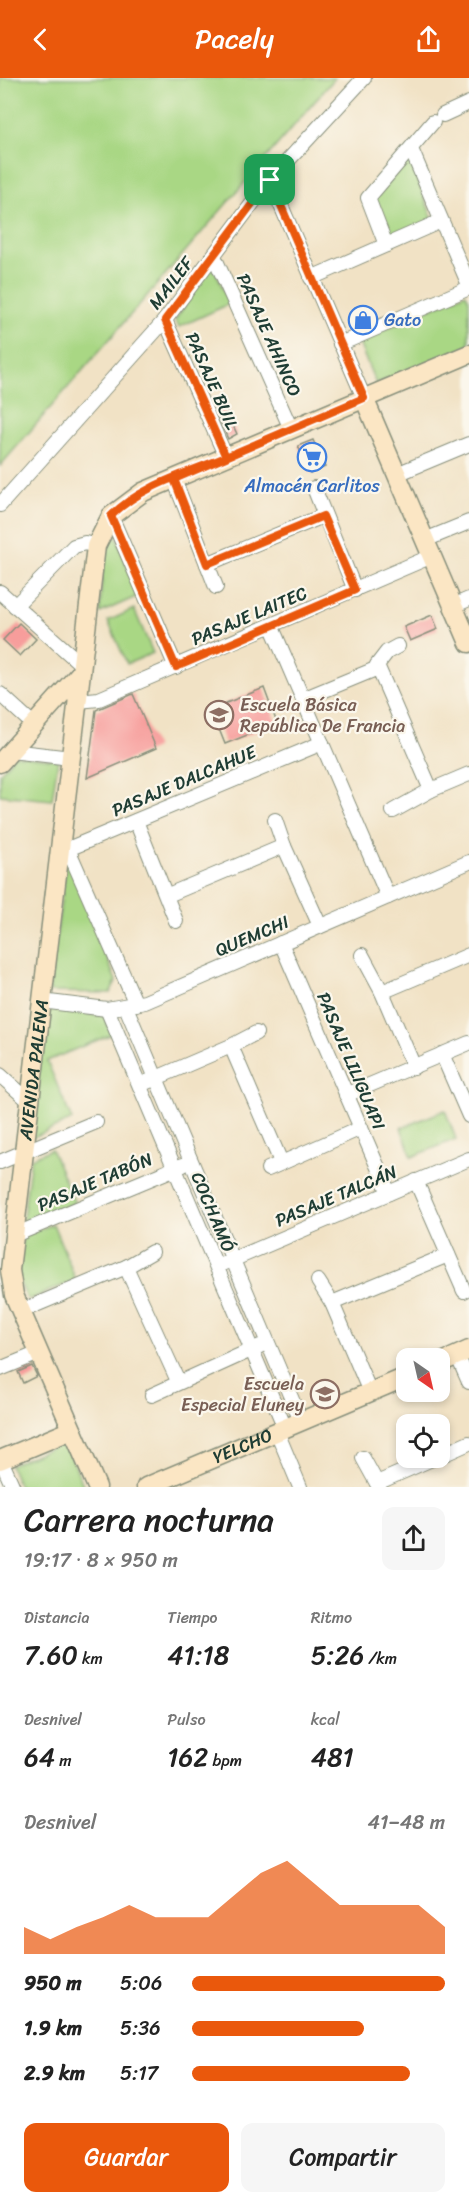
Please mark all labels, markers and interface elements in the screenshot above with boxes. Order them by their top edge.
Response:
text: Pacely [195,15,274,63]
icon: back [24,23,57,56]
icon: share [412,23,445,56]
pin [244,154,295,205]
icon: arrive [253,163,286,196]
street label: MAILEF [140,249,203,317]
street label: PASAJE AHINCO [227,268,311,402]
shop icon: Gato [347,304,379,336]
place label: Gato [384,304,421,336]
street label: PASAJE BUIL [176,327,248,436]
supermarket icon: Almacén Carlitos [296,441,328,473]
place label: Almacén Carlitos [243,470,380,502]
street label: PASAJE LAITEC [186,577,312,655]
place label: Escuela Básica República De Francia [240,689,405,742]
school or university icon: Escuela Básica República De Francia [203,699,235,731]
street label: PASAJE DALCAHUE [107,736,262,826]
street label: QUEMCHI [210,906,295,966]
street label: PASAJE LILIGUAPI [307,987,395,1136]
street label: AVENIDA PALENA [9,998,58,1143]
street label: PASAJE TABÓN [32,1143,158,1221]
street label: PASAJE TALCÁN [270,1156,403,1236]
street label: COCHAMÓ [182,1167,244,1257]
north arrow [396,1348,450,1402]
map controls [396,1348,450,1468]
place label: Escuela Especial Eluney [181,1368,305,1421]
school or university icon: Escuela Especial Eluney [309,1378,341,1410]
button: locate [396,1414,450,1468]
street label: YELCHO [208,1419,278,1473]
text: Carrera nocturna [24,1491,274,1549]
button: share [382,1507,445,1570]
text: 19:17 · 8 × 950 m [24,1543,178,1578]
text: Distancia [24,1603,90,1632]
text: Tiempo [167,1603,218,1632]
text: Ritmo [311,1603,352,1632]
text: 7.60 [24,1632,78,1678]
text: 41:18 [167,1632,229,1678]
text: 5:26 [311,1632,364,1678]
text: km [78,1644,103,1673]
text: /km [364,1644,397,1673]
text: Desnivel [24,1705,82,1734]
text: Pulso [167,1705,206,1734]
text: kcal [311,1705,340,1734]
text: 64 [24,1734,55,1780]
text: 162 [167,1734,208,1780]
text: 481 [311,1734,354,1780]
text: m [55,1746,71,1775]
text: bpm [208,1746,242,1775]
text: Desnivel [24,1805,96,1840]
text: 41–48 m [367,1805,445,1840]
text: 950 m [24,1966,82,2001]
text: 5:06 [120,1966,162,2001]
text: 1.9 km [24,2011,82,2046]
text: 5:36 [120,2011,161,2046]
text: 2.9 km [24,2056,85,2091]
text: 5:17 [120,2056,158,2091]
button: Guardar [24,2123,229,2192]
button: Compartir [241,2123,445,2192]

